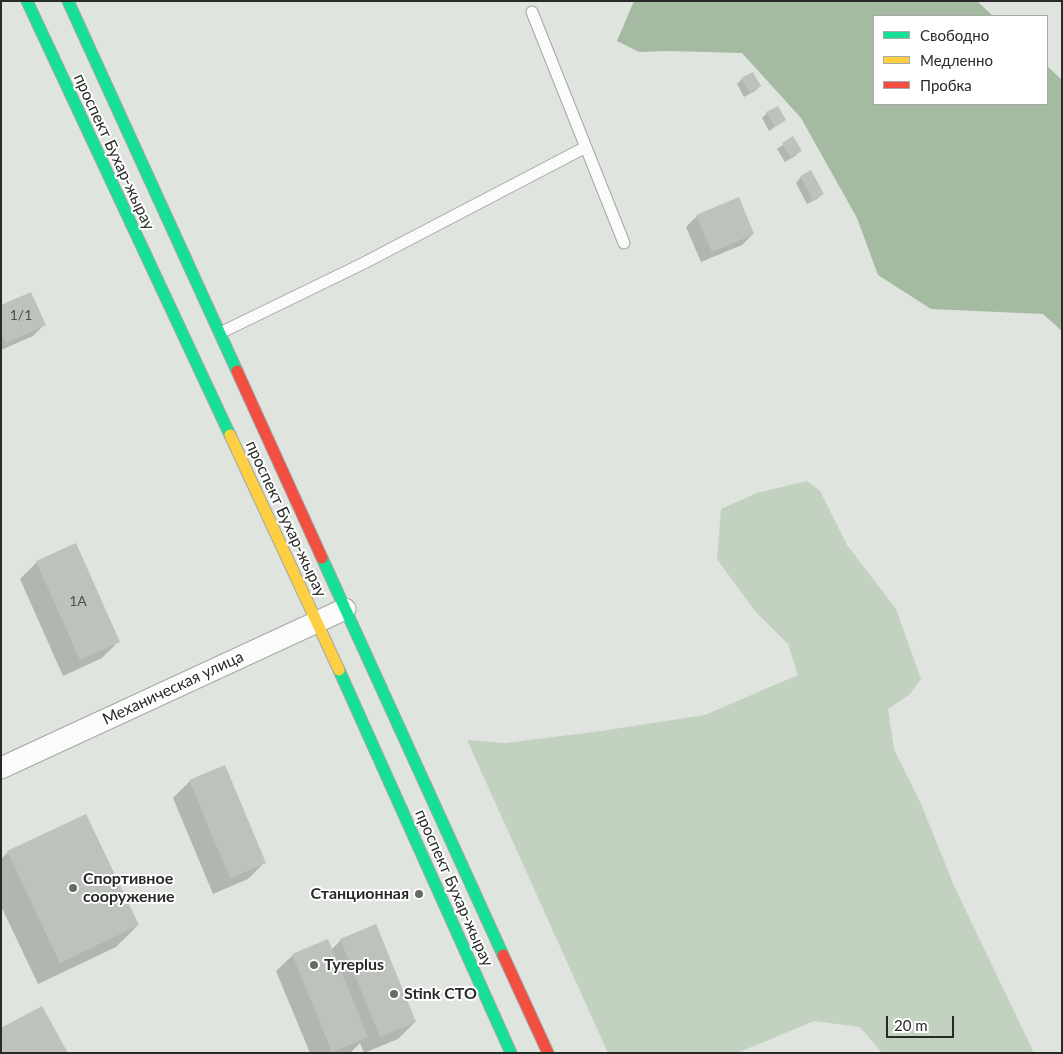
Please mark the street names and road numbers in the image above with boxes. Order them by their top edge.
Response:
street label: проспект Бухар-жырау [69,71,159,233]
street label: проспект Бухар-жырау [241,438,331,600]
street label: Механическая улица [99,647,247,729]
street label: проспект Бухар-жырау [411,806,497,970]

